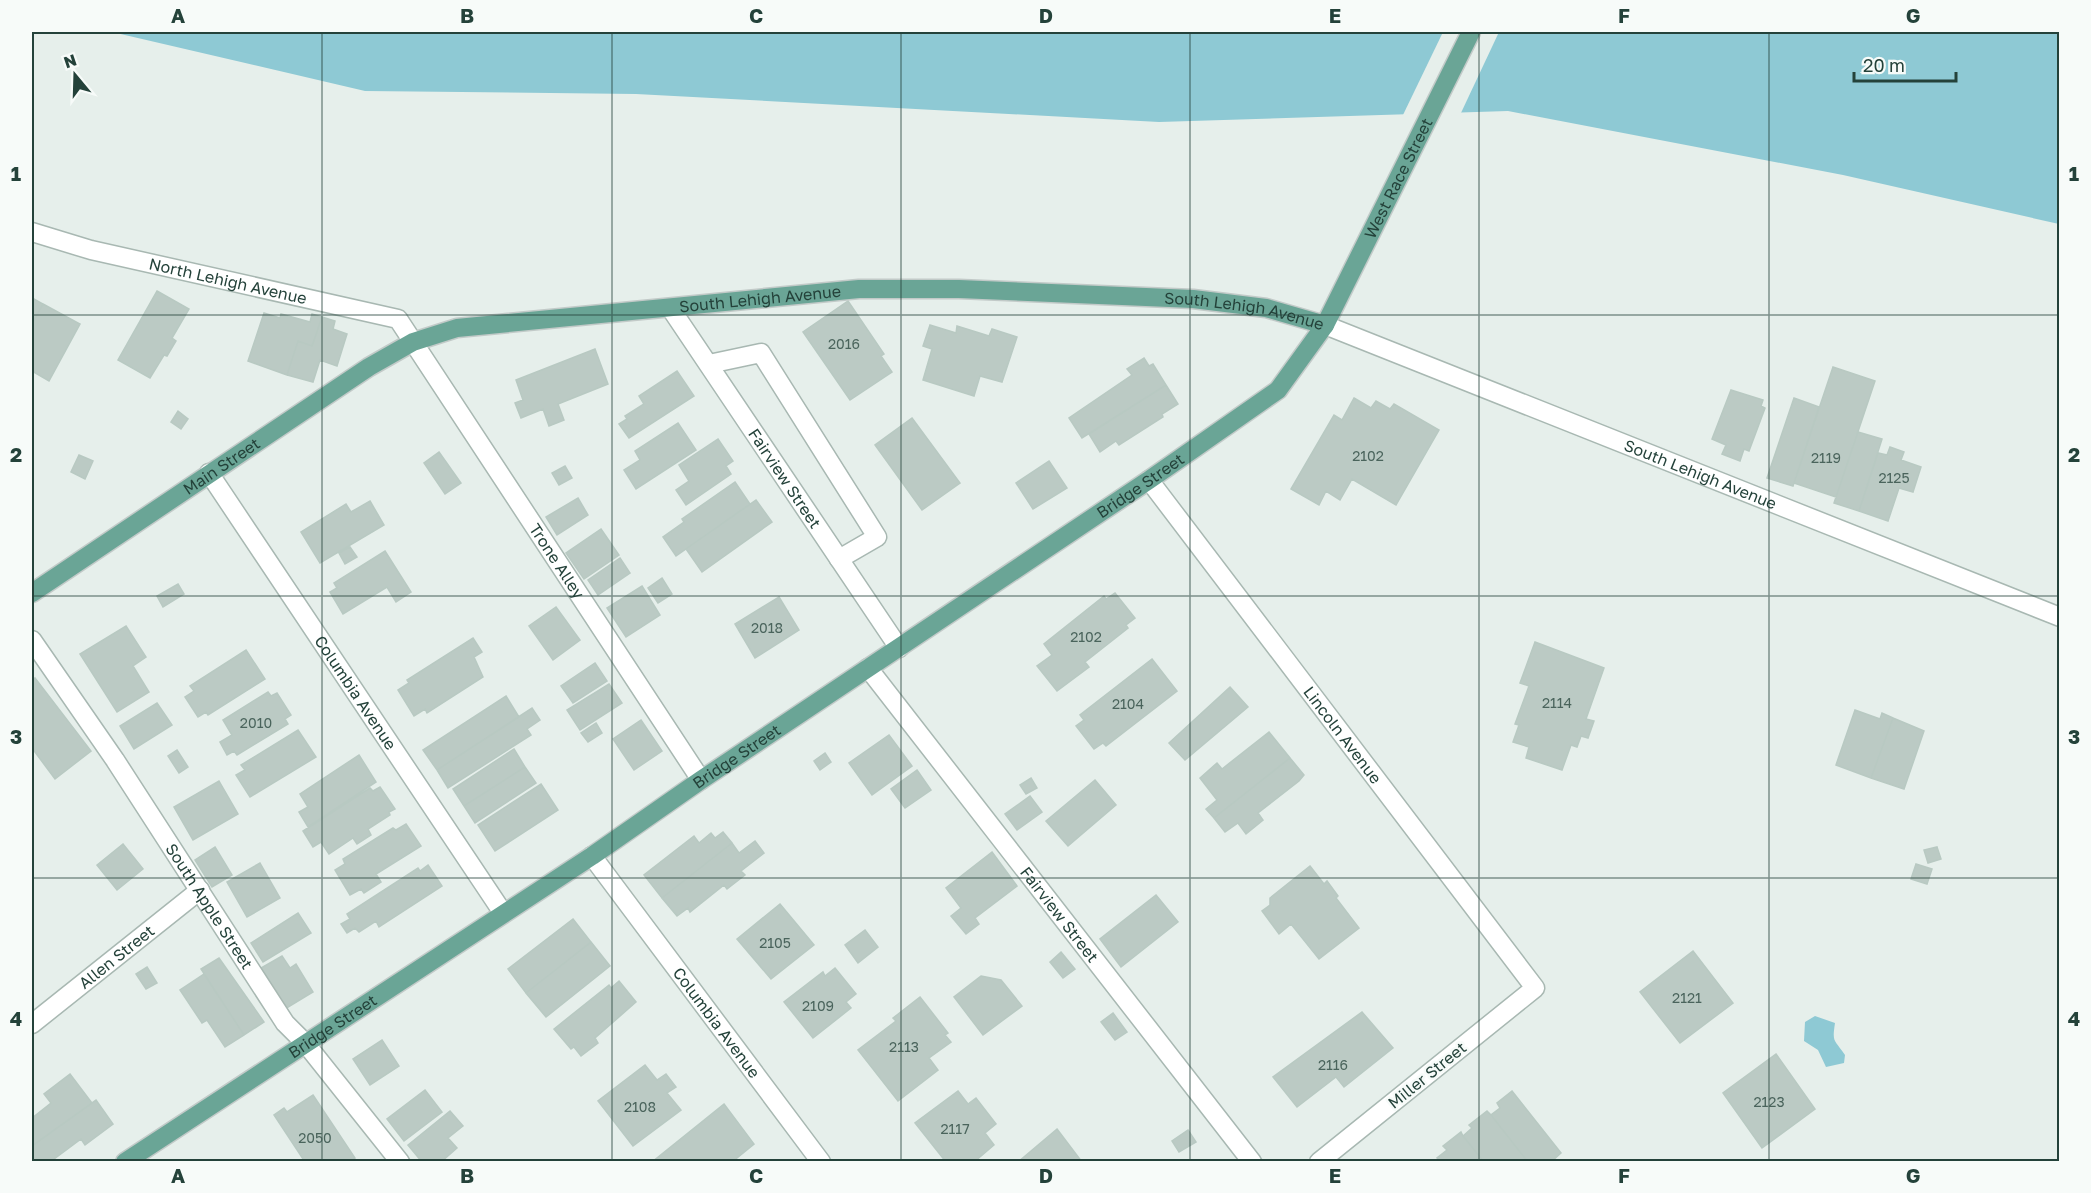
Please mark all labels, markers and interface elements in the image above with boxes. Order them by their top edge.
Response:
text: A [171,3,185,27]
text: B [460,3,474,27]
text: C [749,3,763,27]
text: D [1039,3,1053,27]
text: E [1329,3,1341,27]
text: F [1618,3,1630,27]
text: G [1906,3,1920,27]
north arrow [45,45,105,105]
scale bar [1854,45,1956,83]
text: N [61,49,79,72]
text: 20 m [1863,54,1905,76]
street label: West Race Street [1360,115,1437,242]
text: 1 [11,161,21,185]
text: 1 [2069,161,2079,185]
street label: North Lehigh Avenue [147,253,309,308]
street label: South Lehigh Avenue [678,281,842,316]
street label: South Lehigh Avenue [1164,288,1326,334]
house number: 2016 [828,335,860,352]
street label: Fairview Street [744,425,826,532]
street label: Main Street [179,433,264,499]
street label: South Lehigh Avenue [1621,435,1780,513]
text: 2 [10,442,22,466]
text: 2 [2068,442,2080,466]
house number: 2102 [1352,447,1384,464]
street label: Bridge Street [1093,449,1188,522]
house number: 2119 [1811,449,1841,466]
house number: 2125 [1878,469,1910,486]
street label: Trone Alley [525,520,589,602]
house number: 2018 [751,619,783,636]
house number: 2102 [1070,628,1102,645]
street label: Columbia Avenue [310,632,401,753]
street label: Lincoln Avenue [1299,682,1386,787]
house number: 2114 [1542,694,1572,711]
house number: 2104 [1112,695,1144,712]
house number: 2010 [240,714,272,731]
street label: Bridge Street [689,720,784,793]
text: 3 [10,724,22,748]
text: 3 [2068,724,2080,748]
street label: South Apple Street [162,840,258,973]
street label: Fairview Street [1016,862,1103,966]
street label: Allen Street [75,920,158,993]
house number: 2105 [759,934,791,951]
street label: Columbia Avenue [669,963,765,1082]
house number: 2121 [1672,989,1702,1006]
street label: Bridge Street [284,990,380,1062]
house number: 2109 [802,997,834,1014]
text: 4 [10,1006,22,1030]
text: 4 [2068,1006,2080,1030]
street label: Miller Street [1384,1037,1470,1113]
house number: 2113 [889,1038,919,1055]
house number: 2116 [1318,1056,1348,1073]
house number: 2123 [1753,1093,1785,1110]
house number: 2108 [624,1098,656,1115]
house number: 2117 [940,1120,970,1137]
house number: 2050 [298,1129,332,1146]
text: A [171,1163,185,1187]
text: B [460,1163,474,1187]
text: C [749,1163,763,1187]
text: D [1039,1163,1053,1187]
text: E [1329,1163,1341,1187]
text: F [1618,1163,1630,1187]
text: G [1906,1163,1920,1187]

